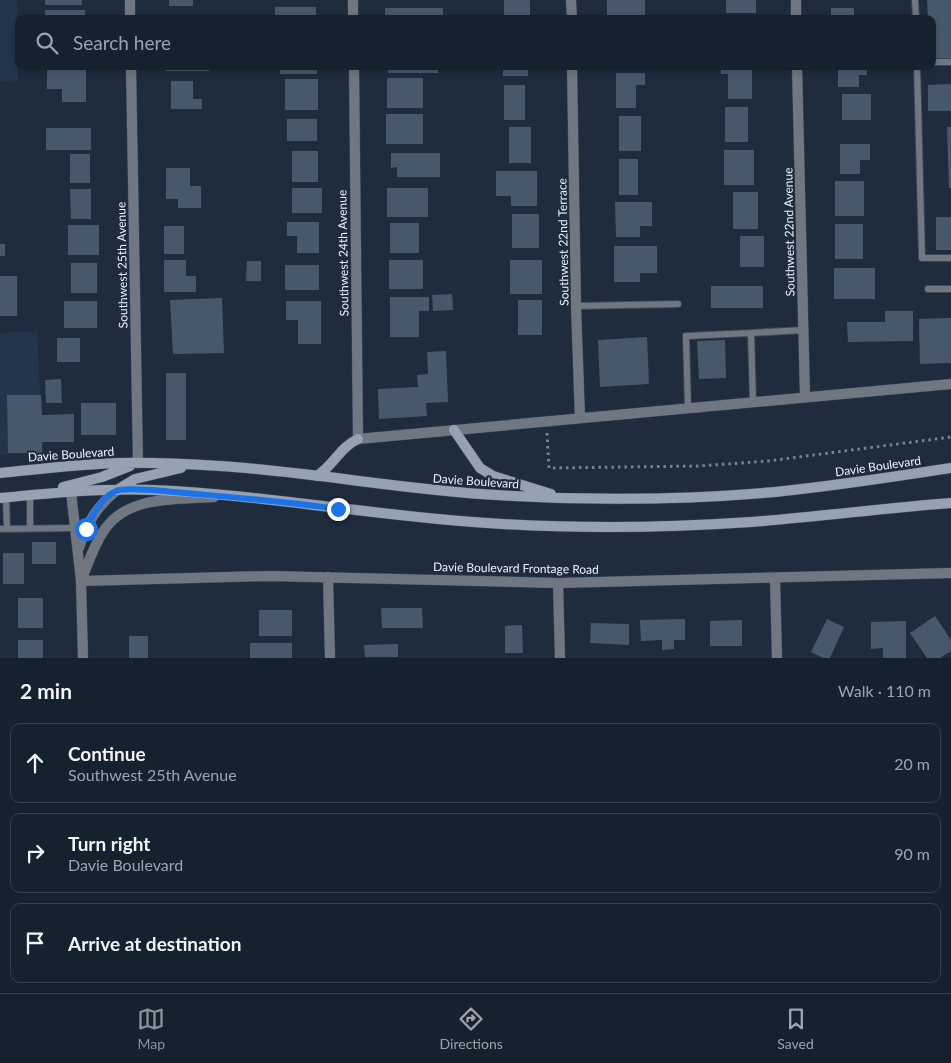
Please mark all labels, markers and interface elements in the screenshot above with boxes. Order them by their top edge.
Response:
search box [15,15,936,70]
icon: search [33,29,61,57]
text: Search here [73,31,171,54]
street label: Southwest 22nd Avenue [780,167,798,297]
street label: Southwest 22nd Terrace [554,178,572,306]
street label: Southwest 24th Avenue [334,190,352,316]
street label: Southwest 25th Avenue [113,202,131,328]
street label: Davie Boulevard [27,444,115,464]
street label: Davie Boulevard [834,453,922,479]
street label: Davie Boulevard [432,471,520,491]
route end [327,498,350,521]
route start [75,518,98,541]
street label: Davie Boulevard Frontage Road [433,559,599,577]
text: 2 min [20,678,72,703]
text: Walk · 110 m [838,681,931,700]
text: Continue [68,742,146,765]
icon: ahead [21,749,49,777]
text: 20 m [894,754,930,773]
text: Southwest 25th Avenue [68,765,237,784]
text: Turn right [68,832,150,855]
icon: right [21,839,49,867]
text: 90 m [894,844,930,863]
text: Davie Boulevard [68,855,183,874]
icon: arrive [21,929,49,957]
text: Arrive at destination [68,932,241,955]
tab: Map [137,1005,165,1052]
tab: Directions [440,1005,503,1052]
tab: Saved [777,1005,814,1052]

